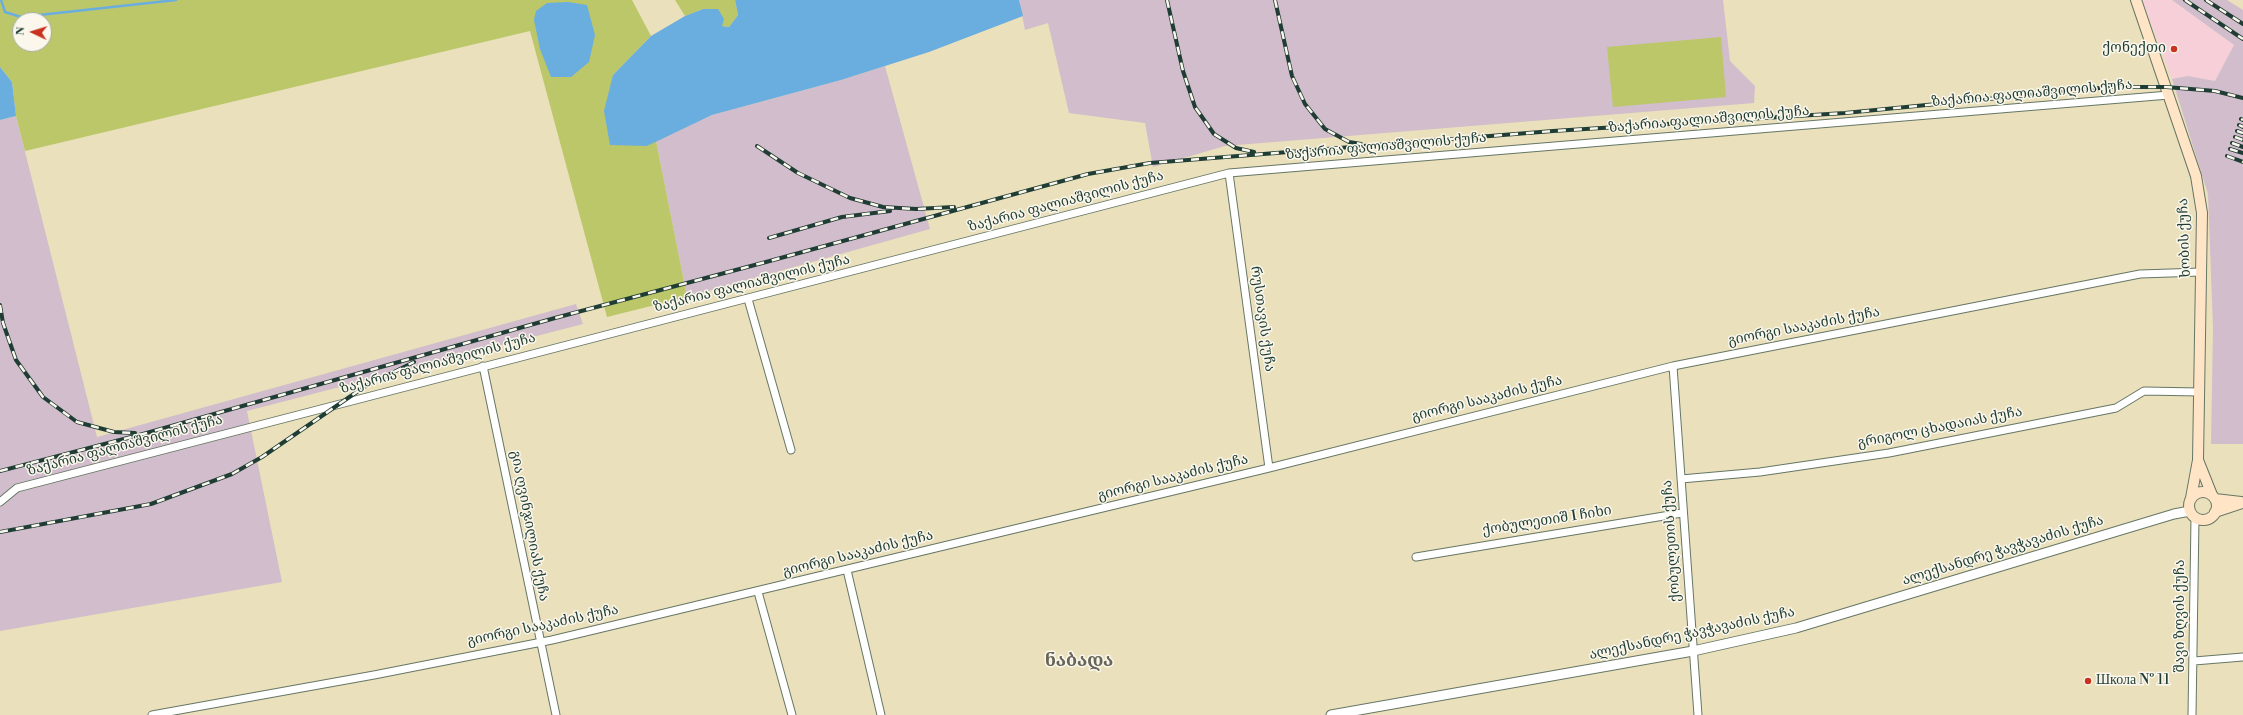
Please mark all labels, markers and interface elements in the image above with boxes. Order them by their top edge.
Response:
north arrow [12,12,52,52]
text: N [14,26,28,36]
place label: ქონექთი [2102,41,2166,57]
marker: ქონექთი [2169,44,2179,54]
street label: ზაქარია ფალიაშვილის ქუჩა [1931,77,2133,111]
street label: ზაქარია ფალიაშვილის ქუჩა [1608,103,1810,137]
street label: ზაქარია ფალიაშვილის ქუჩა [1285,130,1487,164]
street label: ზაქარია ფალიაშვილის ქუჩა [966,168,1166,236]
street label: ხობის ქუჩა [2175,198,2195,278]
street label: ზაქარია ფალიაშვილის ქუჩა [652,251,852,317]
street label: რუსთავის ქუჩა [1246,265,1278,373]
street label: გიორგი სააკაძის ქუჩა [1727,304,1881,350]
street label: ზაქარია ფალიაშვილის ქუჩა [338,330,538,398]
street label: გიორგი სააკაძის ქუჩა [1410,372,1564,426]
street label: გრიგოლ ცხადაიას ქუჩა [1856,404,2024,452]
street label: ზაქარია ფალიაშვილის ქუჩა [25,412,225,480]
street label: გია ღვინჯილიას ქუჩა [506,449,552,603]
street label: გიორგი სააკაძის ქუჩა [1096,451,1250,505]
street label: ქობულეთის ქუჩა [1659,479,1685,603]
street label: ქობულეთიშ I ჩიხი [1481,502,1613,540]
street label: ალექსანდრე ჭავჭავაძის ქუჩა [1900,512,2106,590]
street label: გიორგი სააკაძის ქუჩა [781,527,935,581]
street label: შავი ზღვის ქუჩა [2173,559,2189,673]
street label: გიორგი სააკაძის ქუჩა [466,602,620,650]
street label: ალექსანდრე ჭავჭავაძის ქუჩა [1588,604,1796,664]
district label: ნაბადა [1045,651,1113,673]
place label: Школа № 11 [2096,673,2170,689]
marker: Школа № 11 [2083,676,2093,686]

